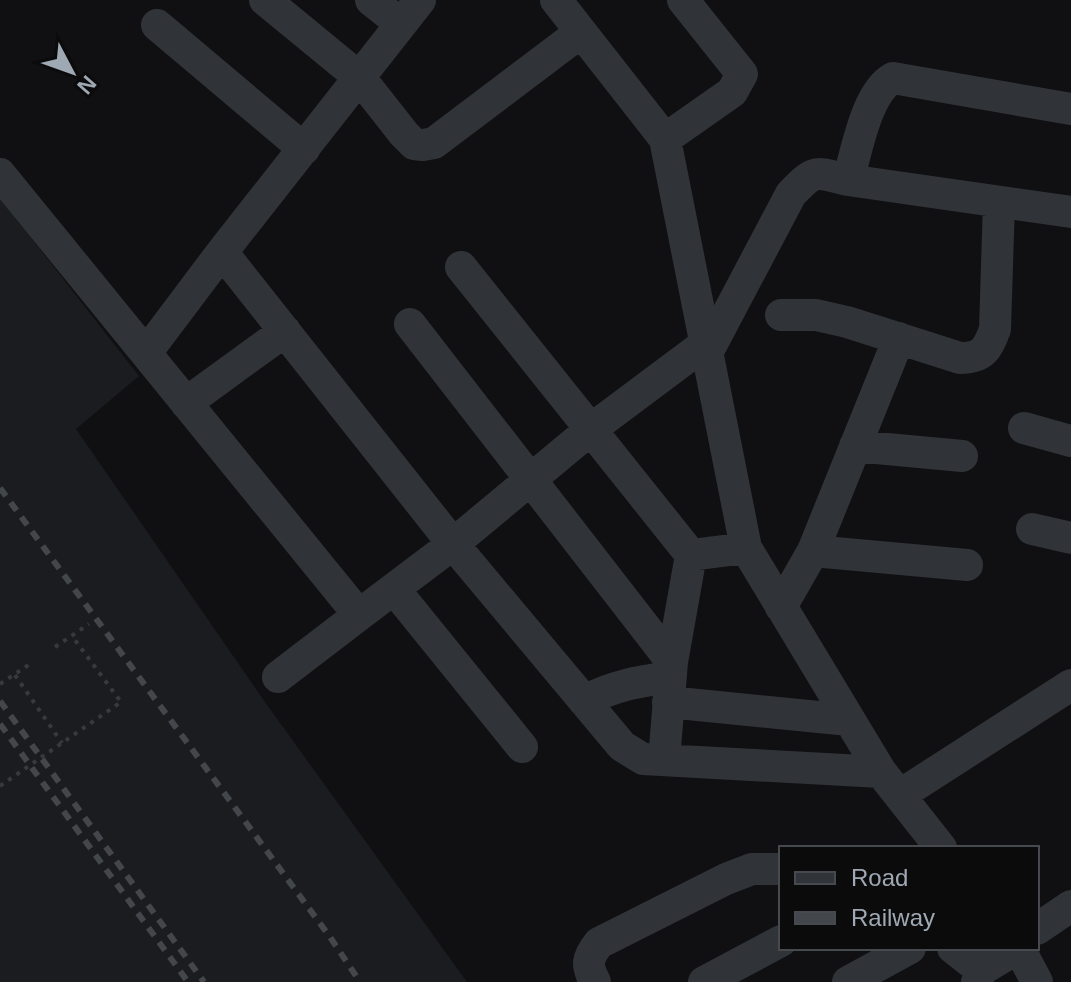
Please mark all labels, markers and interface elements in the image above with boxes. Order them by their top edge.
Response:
north arrow [32,32,112,112]
text: N [72,71,101,99]
legend [779,846,1039,950]
text: Road [851,864,908,891]
text: Railway [851,904,935,931]

